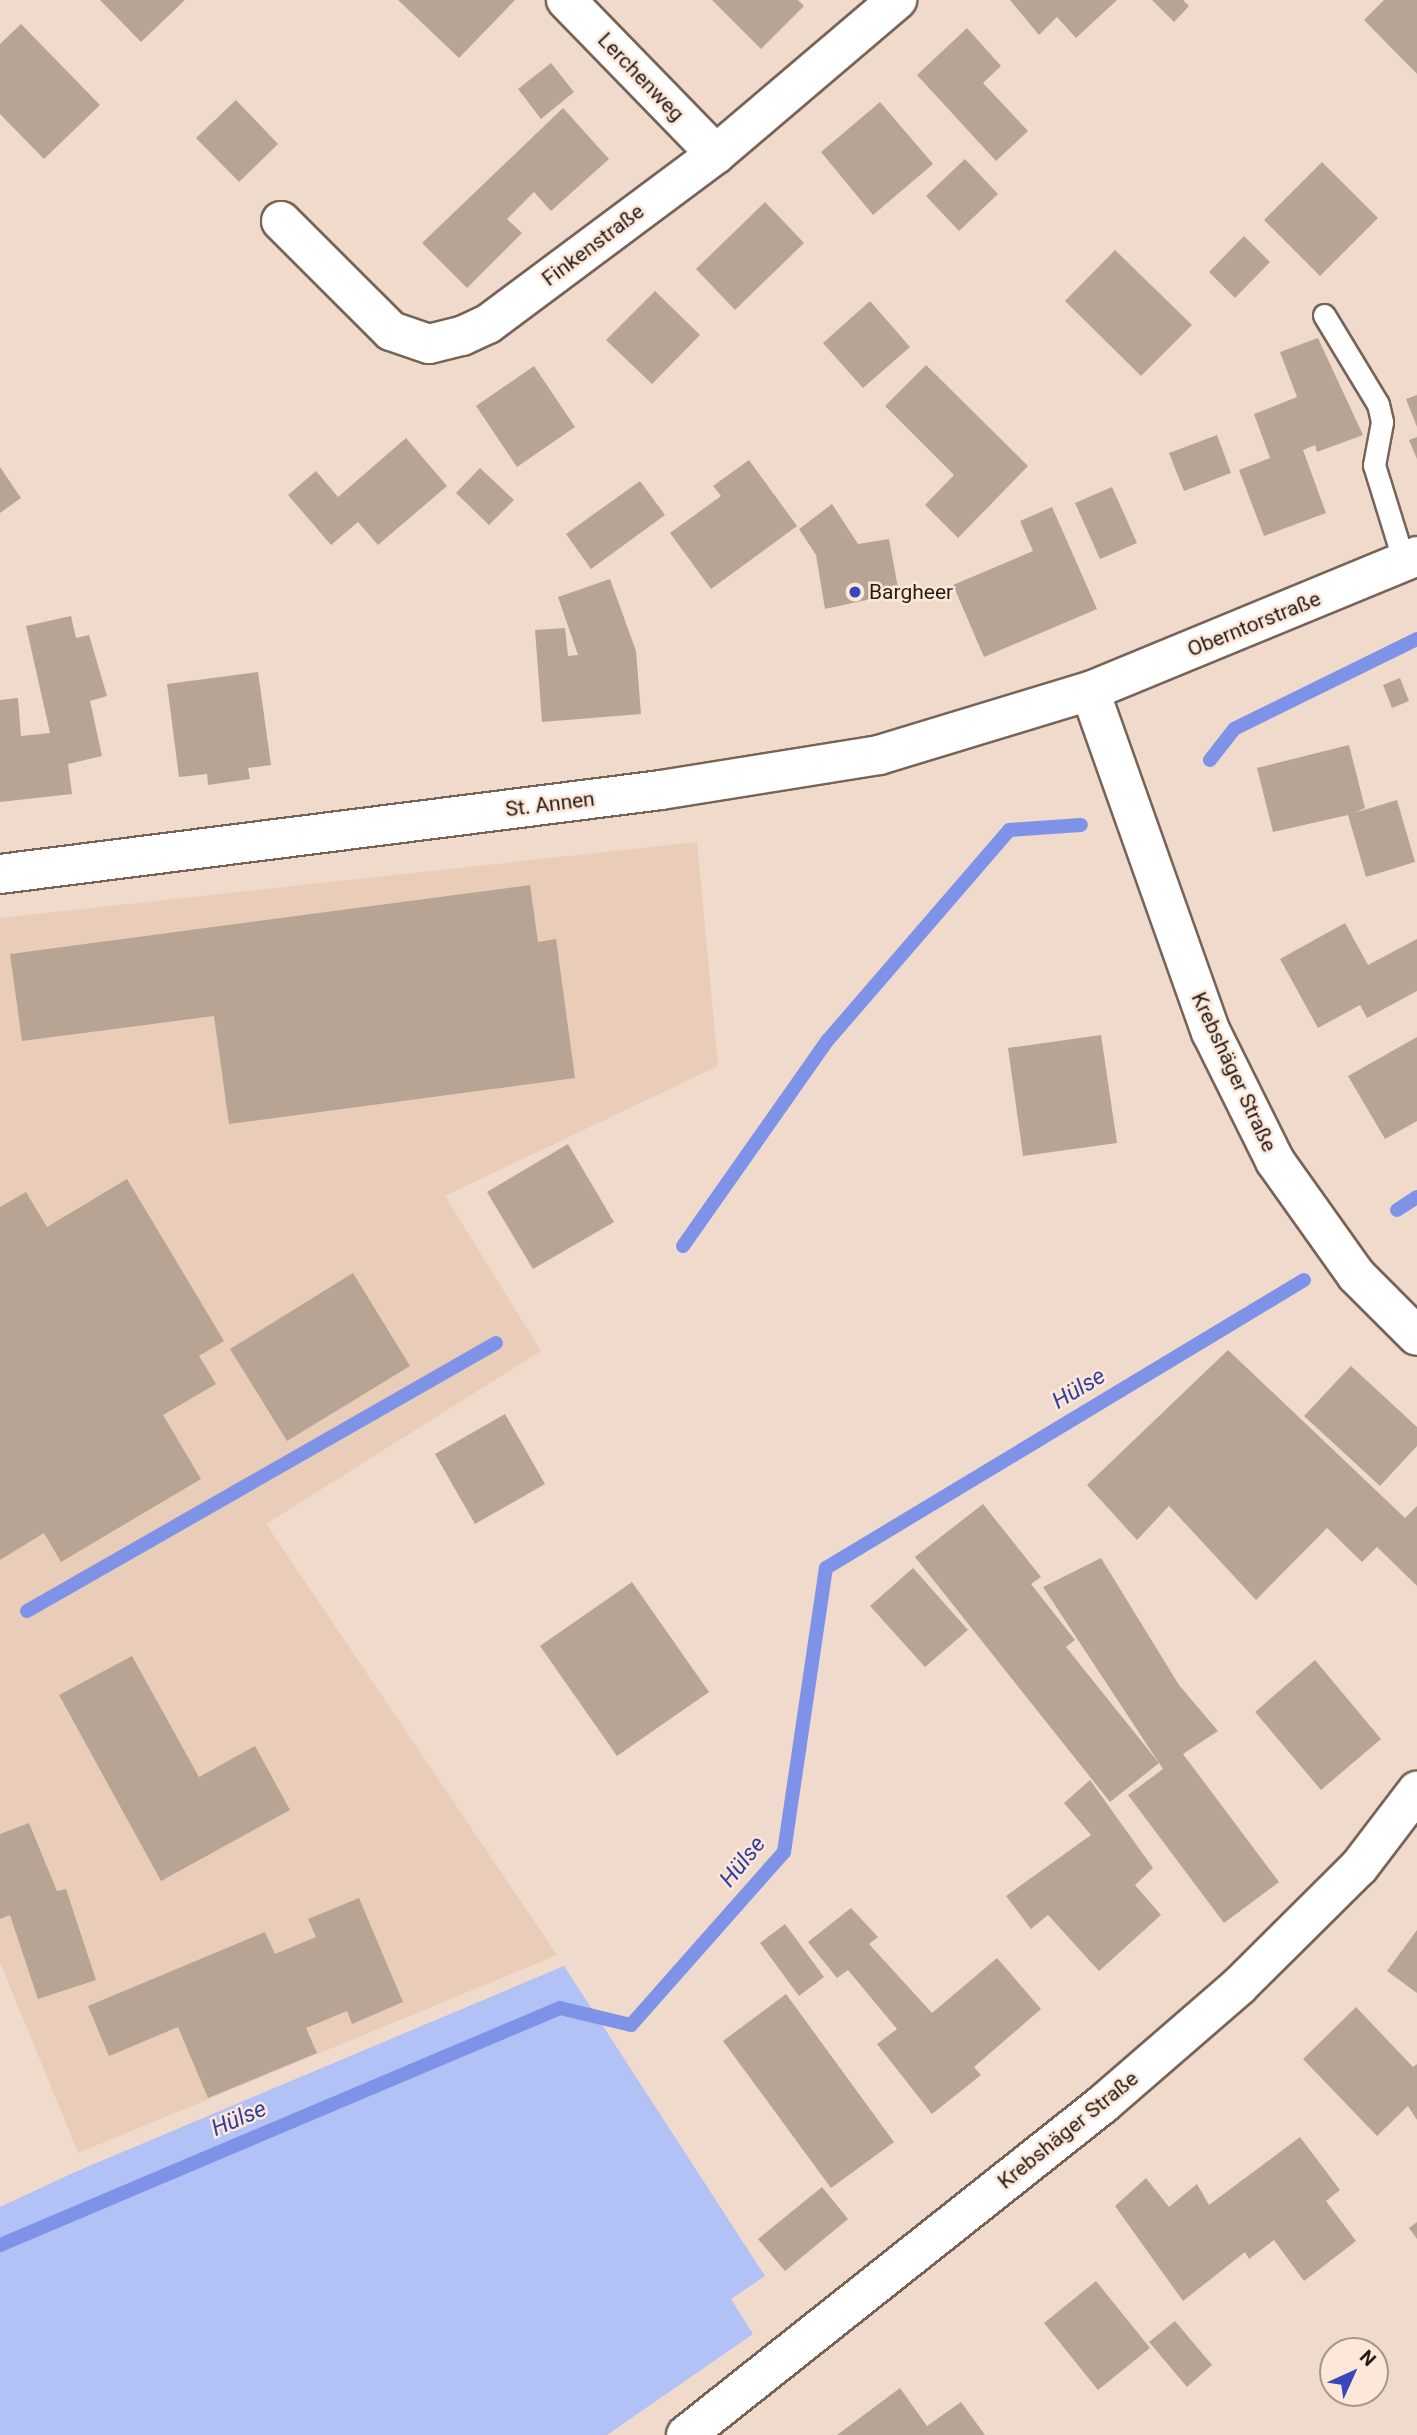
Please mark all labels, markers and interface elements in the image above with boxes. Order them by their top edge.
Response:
street label: Lerchenweg [593,27,689,127]
street label: Finkenstraße [537,199,649,291]
place label: Bargheer [869,579,953,605]
marker: Bargheer [847,584,863,600]
street label: Oberntorstraße [1184,586,1324,662]
street label: St. Annen [504,786,596,822]
street label: Krebshäger Straße [1186,988,1282,1156]
water label: Hülse [1047,1362,1111,1416]
water label: Hülse [714,1831,772,1893]
street label: Krebshäger Straße [993,2066,1143,2194]
water label: Hülse [207,2095,271,2143]
north arrow [1319,2337,1389,2407]
text: N [1355,2345,1381,2371]

